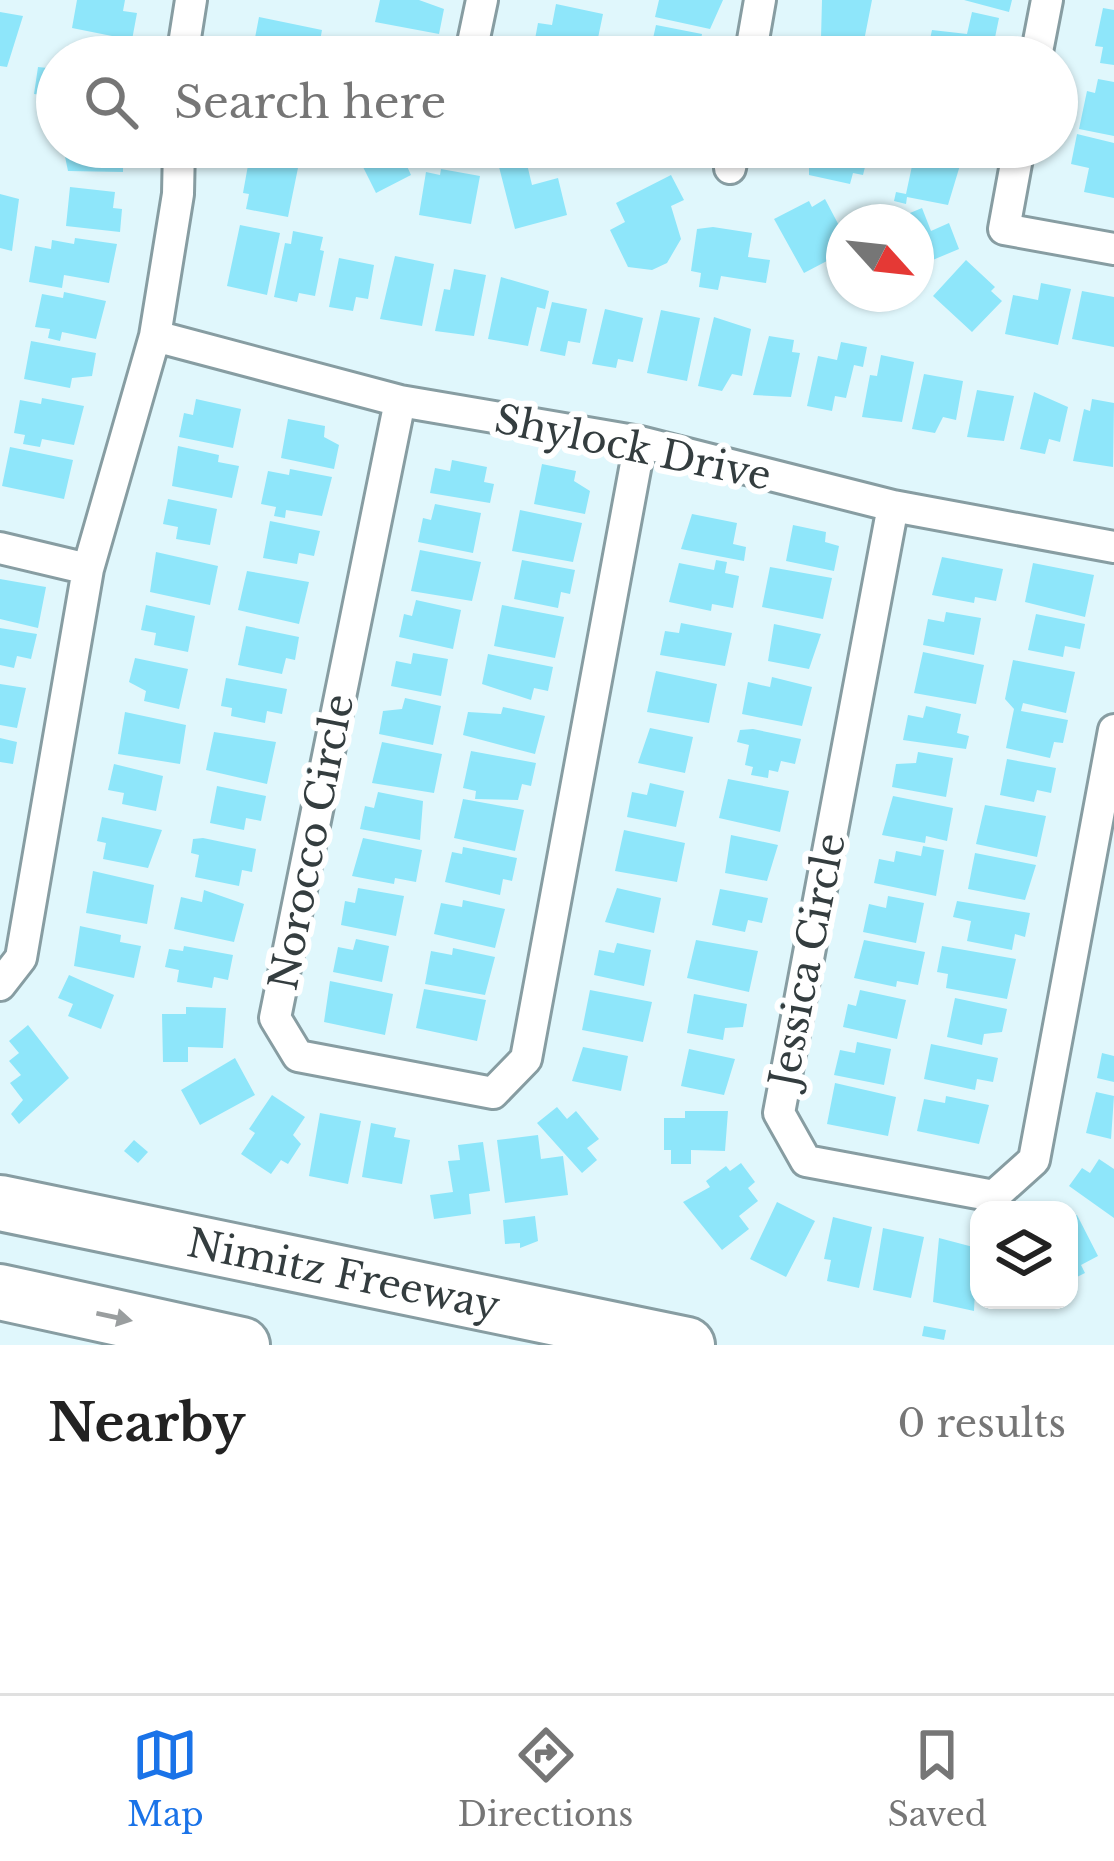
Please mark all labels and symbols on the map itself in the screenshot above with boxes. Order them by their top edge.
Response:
north arrow [826,204,934,312]
street label: Shylock Drive [490,394,775,501]
street label: Norocco Circle [259,690,364,994]
street label: Jessica Circle [758,829,856,1096]
street label: Nimitz Freeway [183,1218,504,1331]
one-way arrow [96,1309,134,1328]

